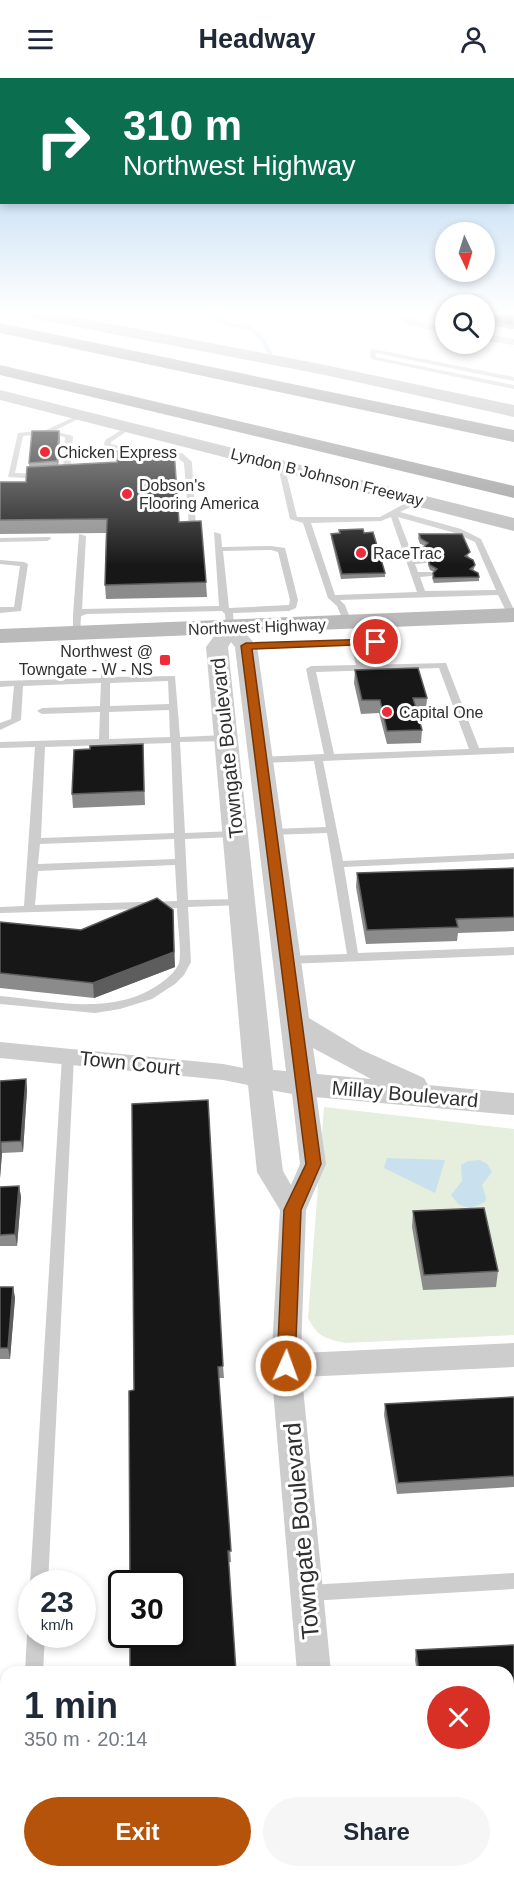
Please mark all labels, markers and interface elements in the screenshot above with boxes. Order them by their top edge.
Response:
icon: menu [24,23,57,56]
icon: person [457,23,490,56]
text: Headway [198,24,316,54]
icon: right [24,102,102,180]
text: 310 m [123,102,242,149]
text: Northwest Highway [123,151,356,181]
north arrow [435,222,495,282]
map controls [435,222,495,354]
button: search [435,294,495,354]
place label: Chicken Express [57,444,177,461]
marker: Chicken Express [38,445,52,459]
street label: Lyndon B Johnson Freeway [229,445,425,509]
place label: Dobson's Flooring America [139,477,259,512]
marker: Dobson's Flooring America [120,487,134,501]
place label: RaceTrac [373,545,442,562]
marker: RaceTrac [354,546,368,560]
street label: Northwest Highway [188,616,326,638]
pin [350,616,401,667]
icon: arrive [359,625,392,658]
place label: Northwest @ Towngate - W - NS [19,643,153,678]
marker: Northwest @ Towngate - W - NS [158,653,172,667]
street label: Towngate Boulevard [207,657,247,839]
place label: Capital One [399,704,484,721]
marker: Capital One [380,705,394,719]
street label: Town Court [79,1047,182,1079]
street label: Millay Boulevard [331,1077,479,1111]
position arrow [254,1334,318,1398]
street label: Towngate Boulevard [278,1421,324,1641]
speed limit sign: 30 [108,1570,186,1648]
text: 23 [40,1585,74,1618]
text: km/h [41,1616,73,1633]
text: 1 min [24,1685,118,1726]
button: close [427,1686,490,1749]
text: 350 m · 20:14 [24,1728,147,1750]
button: Exit [24,1797,251,1866]
button: Share [263,1797,490,1866]

